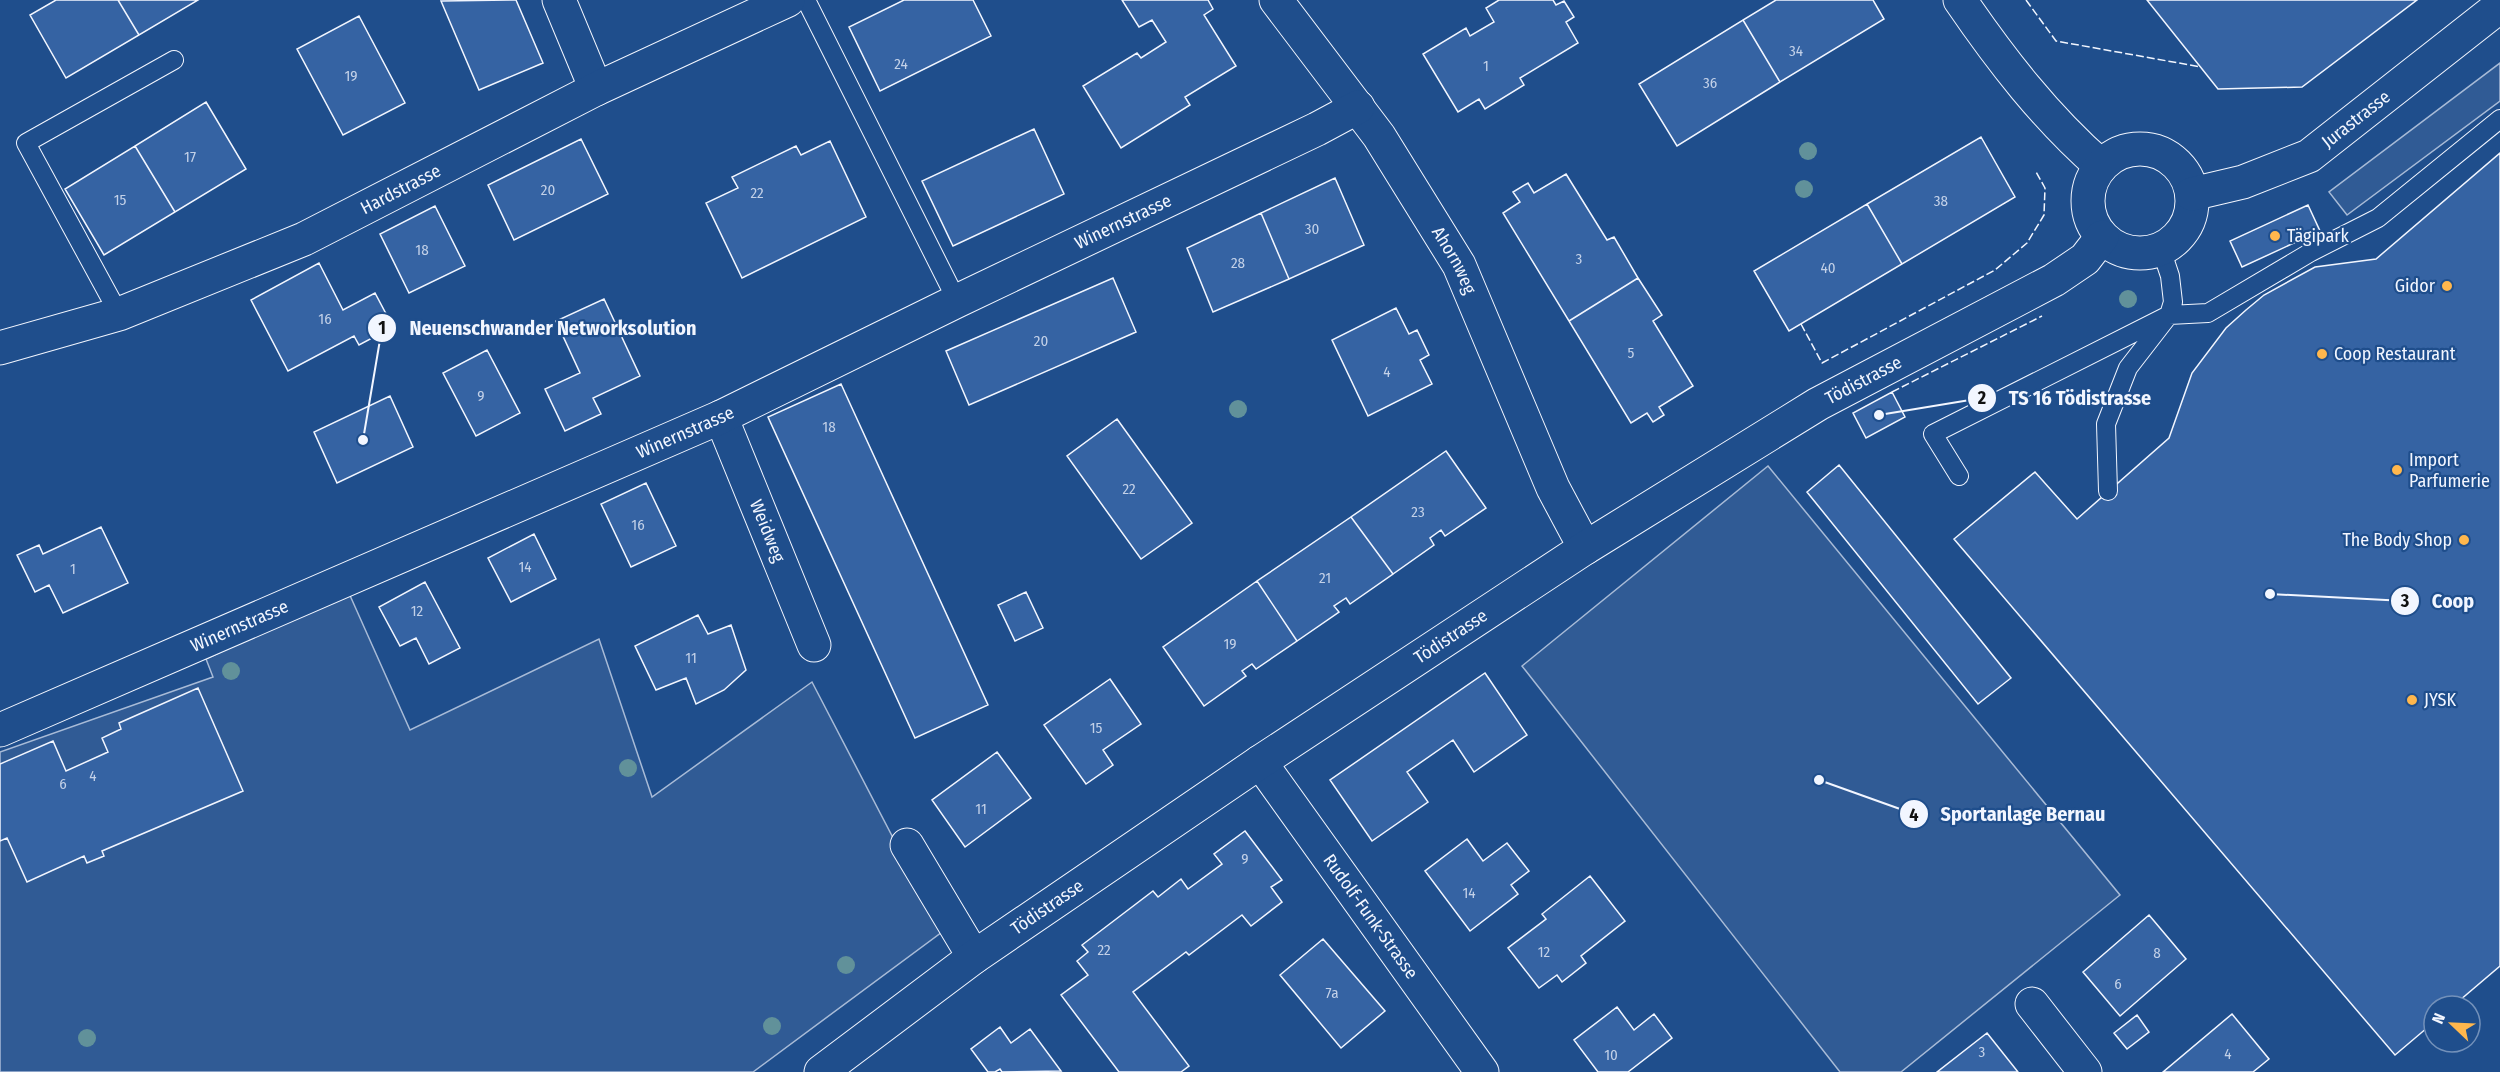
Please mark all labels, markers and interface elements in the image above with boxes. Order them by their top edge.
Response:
house number: 34 [1789,42,1803,60]
house number: 24 [894,55,908,73]
house number: 1 [1483,57,1489,75]
house number: 19 [344,67,358,85]
house number: 36 [1703,74,1717,92]
street label: Jurastrasse [2317,85,2395,153]
house number: 17 [184,148,196,166]
street label: Hardstrasse [357,160,445,219]
house number: 20 [541,181,555,199]
house number: 22 [750,184,764,202]
street label: Winernstrasse [1071,189,1175,254]
house number: 15 [114,191,126,209]
house number: 38 [1934,192,1948,210]
house number: 30 [1305,220,1319,238]
street label: Ahornweg [1427,223,1481,298]
place label: Tägipark [2287,225,2350,247]
marker: Tägipark [2268,229,2282,243]
house number: 18 [415,241,429,259]
house number: 3 [1576,250,1583,268]
house number: 28 [1231,254,1245,272]
house number: 40 [1820,259,1836,277]
place label: Gidor [2395,275,2436,297]
marker: Gidor [2440,279,2454,293]
callout: Neuenschwander Networksolution [367,309,708,347]
house number: 16 [318,310,332,328]
text: Neuenschwander Networksolution [409,316,697,340]
text: 1 [378,317,386,339]
house number: 20 [1034,332,1048,350]
place label: Coop Restaurant [2334,343,2456,365]
house number: 5 [1628,344,1635,362]
marker: Coop Restaurant [2315,347,2329,361]
street label: Tödistrasse [1822,351,1906,409]
house number: 4 [1383,363,1391,381]
callout: TS 16 Tödistrasse [1967,379,2163,417]
text: TS 16 Tödistrasse [2009,386,2151,410]
house number: 9 [477,387,485,405]
text: 2 [1977,387,1986,409]
street label: Winernstrasse [633,401,738,463]
house number: 18 [822,418,836,436]
place label: Import Parfumerie [2409,449,2490,492]
marker: Import Parfumerie [2390,463,2404,477]
house number: 22 [1122,480,1136,498]
street label: Weidweg [745,496,790,566]
house number: 23 [1411,503,1425,521]
house number: 16 [631,516,645,534]
place label: The Body Shop [2342,529,2452,551]
marker: The Body Shop [2457,533,2471,547]
house number: 14 [518,558,532,576]
house number: 1 [70,560,76,578]
house number: 21 [1319,569,1331,587]
callout: Coop [2390,582,2486,620]
text: Coop [2432,589,2474,613]
text: 3 [2400,590,2410,612]
street label: Winernstrasse [187,595,292,657]
house number: 12 [411,602,424,620]
street label: Tödistrasse [1410,604,1492,668]
house number: 19 [1223,635,1237,653]
house number: 11 [685,649,697,667]
place label: JYSK [2424,689,2456,711]
marker: JYSK [2405,693,2419,707]
house number: 15 [1090,719,1102,737]
house number: 4 [89,767,97,785]
house number: 6 [59,775,67,793]
callout: Sportanlage Bernau [1899,795,2118,833]
house number: 11 [975,800,987,818]
text: Sportanlage Bernau [1941,802,2105,826]
text: 4 [1909,804,1919,826]
house number: 9 [1241,850,1249,868]
street label: Rudolf-Funk-Strasse [1319,850,1423,983]
street label: Tödistrasse [1007,875,1088,940]
house number: 14 [1462,884,1476,902]
house number: 22 [1097,941,1111,959]
house number: 12 [1538,943,1551,961]
house number: 8 [2153,944,2161,962]
house number: 6 [2114,975,2122,993]
house number: 7a [1326,984,1338,1002]
north arrow [2422,994,2482,1054]
text: N [2428,1010,2449,1026]
house number: 3 [1979,1043,1986,1061]
house number: 4 [2224,1045,2232,1063]
house number: 10 [1604,1046,1618,1064]

